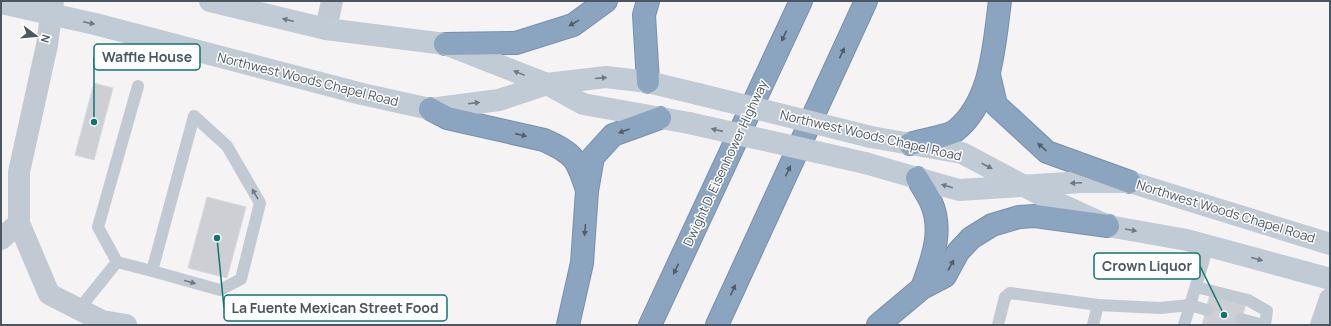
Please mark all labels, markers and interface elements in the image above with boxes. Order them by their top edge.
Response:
north arrow [16,16,56,56]
one-way arrow [281,17,293,23]
one-way arrow [83,20,95,26]
one-way arrow [568,20,580,27]
one-way arrow [781,31,787,42]
text: N [38,33,54,45]
callout: Waffle House [94,44,200,70]
text: Waffle House [102,47,192,66]
street label: Northwest Woods Chapel Road [216,48,400,110]
one-way arrow [839,48,845,59]
one-way arrow [513,70,525,76]
one-way arrow [595,74,607,81]
street label: Dwight D. Eisenhower Highway [678,77,772,249]
one-way arrow [468,100,480,106]
street label: Northwest Woods Chapel Road [778,105,964,165]
one-way arrow [711,126,724,132]
one-way arrow [617,128,629,134]
one-way arrow [515,132,527,138]
one-way arrow [1037,143,1048,152]
one-way arrow [982,163,993,169]
one-way arrow [785,166,791,177]
street label: Northwest Woods Chapel Road [1134,175,1318,247]
one-way arrow [1070,179,1082,186]
one-way arrow [941,183,953,189]
one-way arrow [251,188,258,200]
one-way arrow [582,224,588,236]
one-way arrow [1125,227,1137,233]
callout: Crown Liquor [1094,253,1200,279]
text: Crown Liquor [1102,256,1192,275]
one-way arrow [1252,256,1264,262]
one-way arrow [948,259,955,271]
one-way arrow [673,263,679,274]
one-way arrow [184,279,196,285]
one-way arrow [730,284,736,295]
callout: La Fuente Mexican Street Food [224,295,447,321]
text: La Fuente Mexican Street Food [231,298,439,317]

